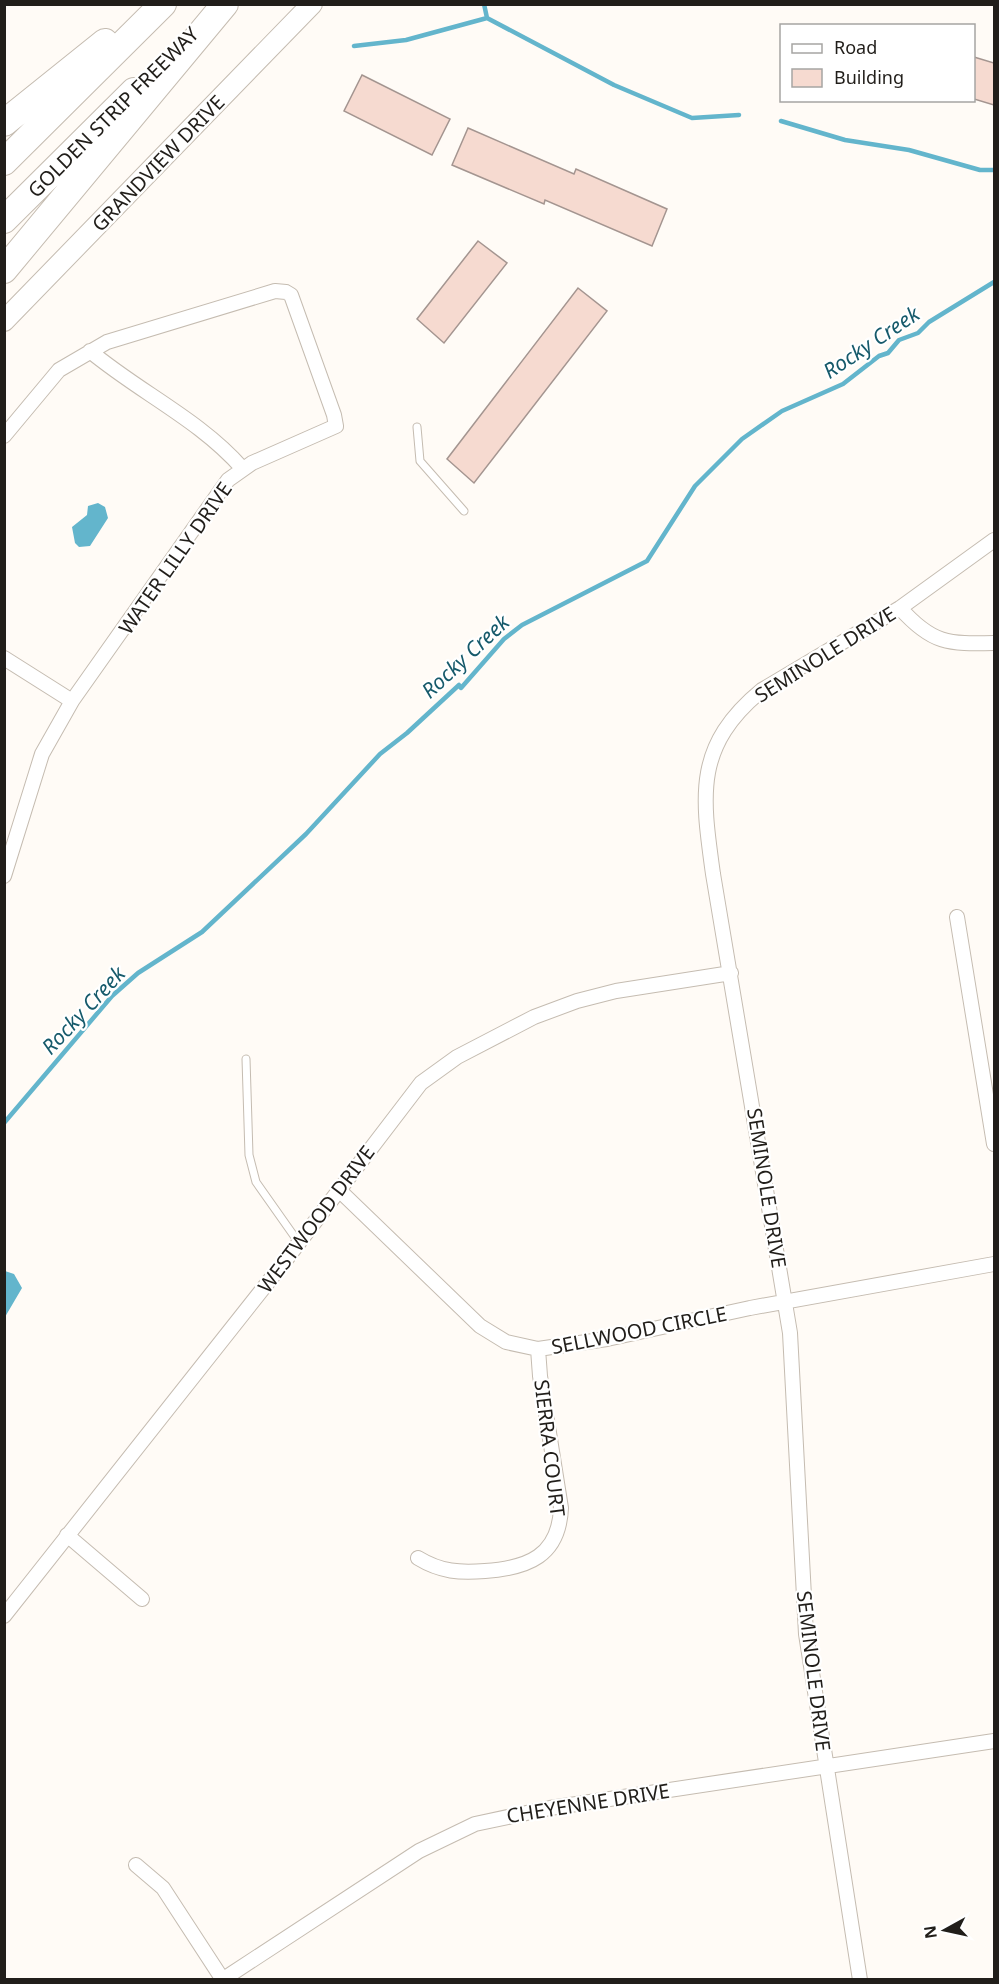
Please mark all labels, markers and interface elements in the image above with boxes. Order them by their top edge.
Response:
street label: GOLDEN STRIP FREEWAY [22,20,205,203]
legend [780,24,975,102]
text: Road [834,35,877,59]
text: Building [834,65,904,89]
street label: GRANDVIEW DRIVE [86,89,230,237]
water label: Rocky Creek [817,299,926,385]
street label: WATER LILLY DRIVE [112,476,238,640]
street label: SEMINOLE DRIVE [749,600,901,708]
water label: Rocky Creek [415,607,516,704]
water label: Rocky Creek [35,959,132,1060]
street label: SEMINOLE DRIVE [741,1106,793,1270]
street label: WESTWOOD DRIVE [252,1140,380,1298]
street label: SELLWOOD CIRCLE [549,1300,729,1360]
street label: SIERRA COURT [528,1378,572,1518]
street label: SEMINOLE DRIVE [791,1589,837,1753]
street label: CHEYENNE DRIVE [505,1777,671,1829]
north arrow [915,1900,975,1960]
text: N [918,1924,942,1940]

